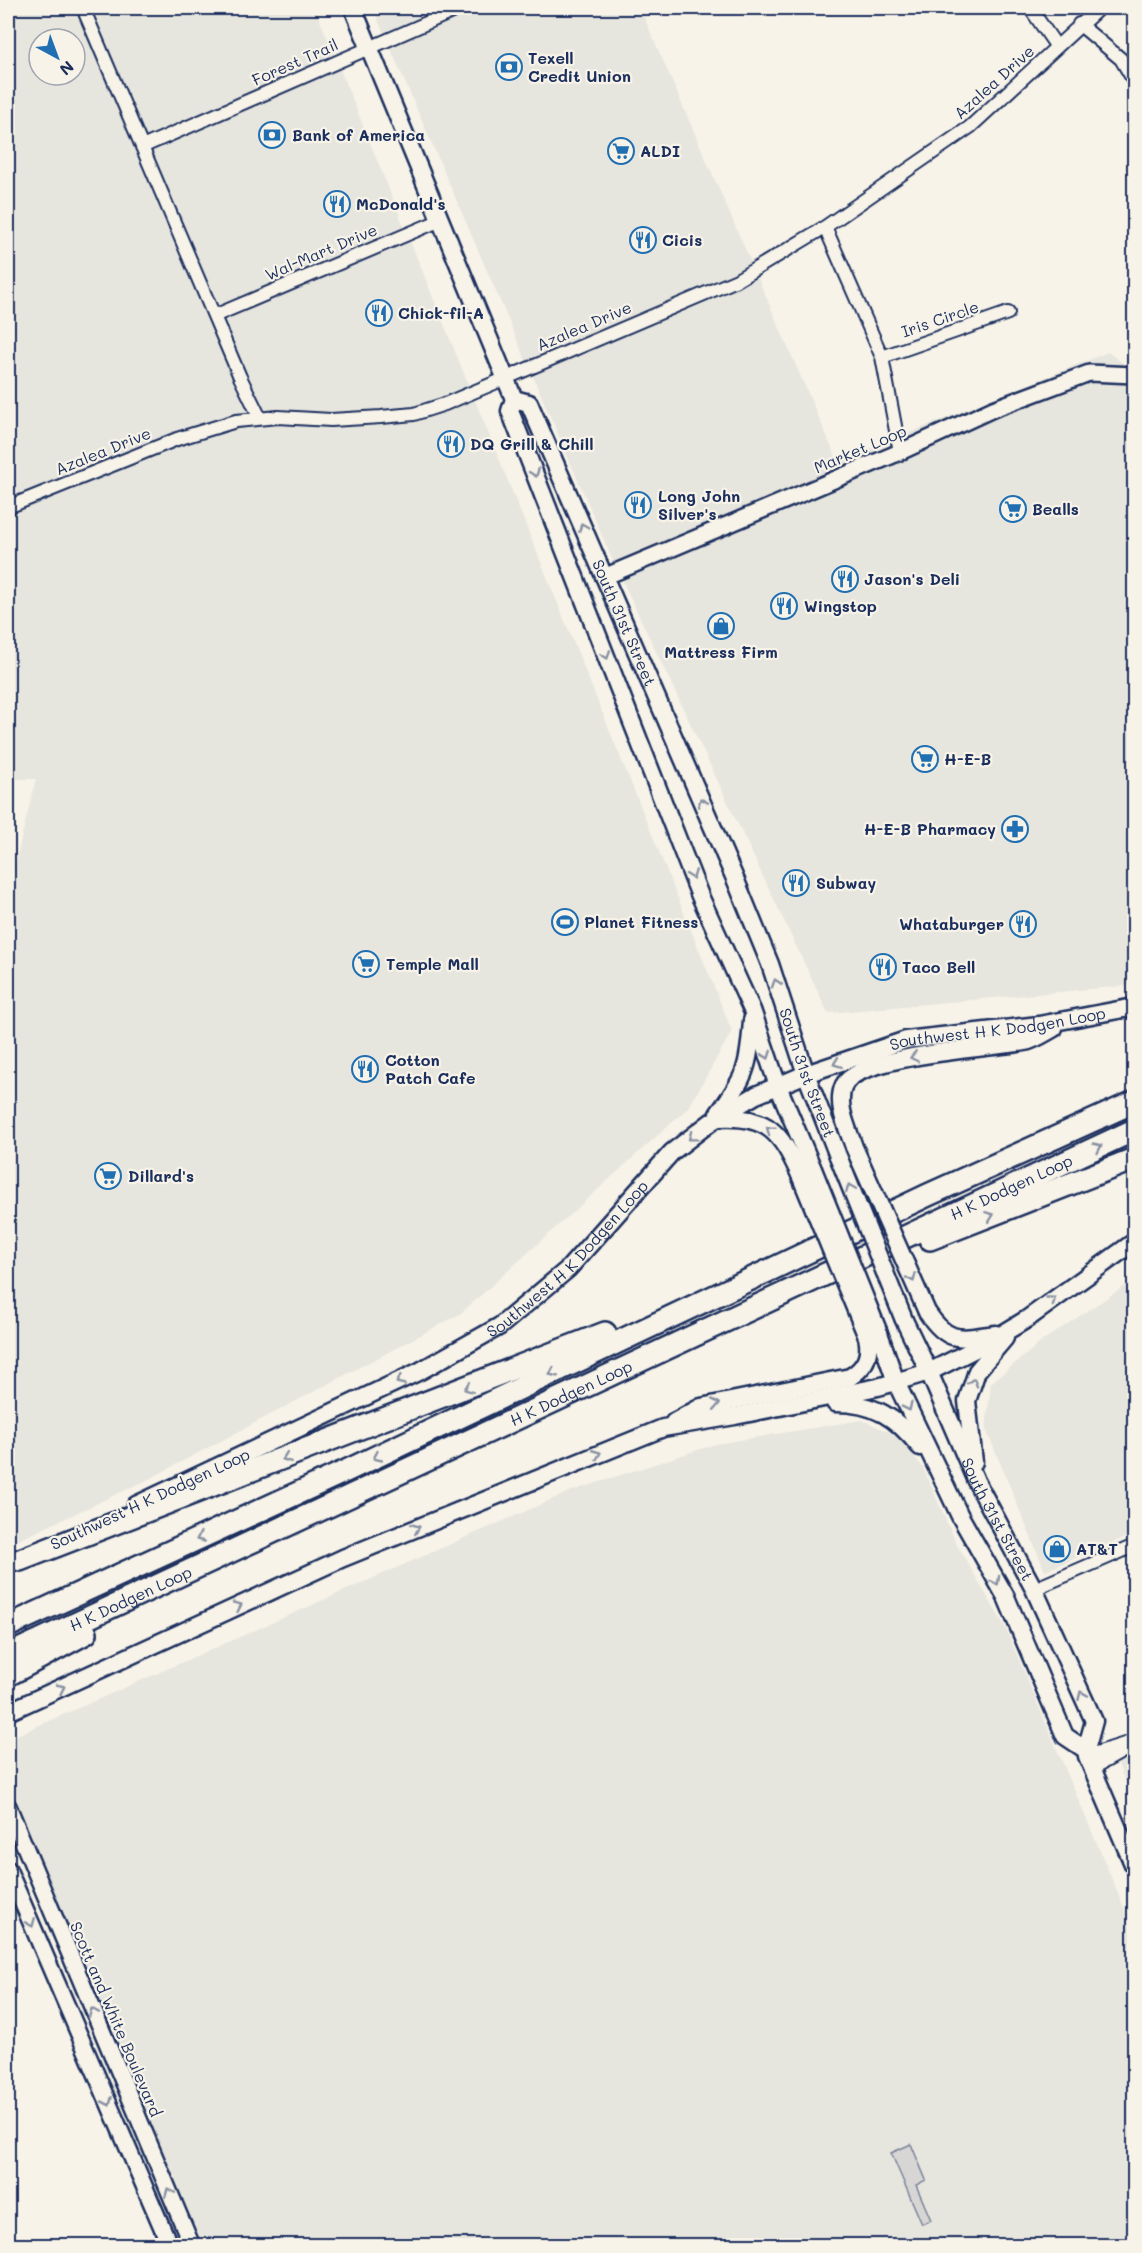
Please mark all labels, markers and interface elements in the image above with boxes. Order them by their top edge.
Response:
north arrow [27,27,87,87]
street label: Forest Trail [248,33,341,90]
street label: Azalea Drive [949,40,1038,123]
place label: Texell Credit Union [528,47,631,86]
bank icon: Texell Credit Union [494,52,524,82]
text: N [56,57,79,81]
bank icon: Bank of America [257,120,287,150]
place label: Bank of America [292,124,425,145]
supermarket icon: ALDI [606,136,636,166]
place label: ALDI [640,140,680,161]
restaurant icon: McDonald's [322,189,352,219]
place label: McDonald's [356,193,446,214]
street label: Wal-Mart Drive [261,218,380,285]
restaurant icon: Cicis [628,225,658,255]
place label: Cicis [662,229,702,250]
street label: Iris Circle [898,295,981,342]
street label: Azalea Drive [533,296,635,355]
restaurant icon: Chick-fil-A [364,298,394,328]
place label: Chick-fil-A [398,302,484,323]
street label: Market Loop [810,420,909,477]
street label: Azalea Drive [52,422,154,479]
restaurant icon: DQ Grill & Chill [436,429,466,459]
place label: DQ Grill & Chill [470,433,594,454]
one-way arrow [527,467,540,478]
place label: Long John Silver's [658,485,740,524]
restaurant icon: Long John Silver's [623,490,653,520]
supermarket icon: Bealls [998,494,1028,524]
place label: Bealls [1032,498,1079,519]
one-way arrow [578,522,590,533]
street label: South 31st Street [588,556,661,689]
restaurant icon: Jason's Deli [830,564,860,594]
place label: Jason's Deli [864,568,960,589]
restaurant icon: Wingstop [769,591,799,621]
place label: Wingstop [804,595,877,616]
shop icon: Mattress Firm [706,611,736,641]
place label: Mattress Firm [664,641,778,662]
one-way arrow [599,649,611,660]
supermarket icon: H-E-B [910,744,940,774]
place label: H-E-B [944,748,991,769]
one-way arrow [697,798,709,809]
pharmacy icon: H-E-B Pharmacy [1000,814,1030,844]
place label: H-E-B Pharmacy [864,818,996,839]
restaurant icon: Subway [781,868,811,898]
one-way arrow [685,869,697,880]
place label: Subway [816,872,877,893]
sports icon: Planet Fitness [550,907,580,937]
restaurant icon: Whataburger [1008,909,1038,939]
place label: Planet Fitness [584,911,698,932]
place label: Whataburger [899,913,1004,934]
supermarket icon: Temple Mall [351,949,381,979]
restaurant icon: Taco Bell [868,952,898,982]
place label: Temple Mall [386,953,479,974]
place label: Taco Bell [902,956,975,977]
one-way arrow [771,978,783,989]
street label: Southwest H K Dodgen Loop [887,1002,1107,1055]
street label: South 31st Street [775,1005,841,1140]
place label: Cotton Patch Cafe [385,1049,476,1088]
one-way arrow [760,1049,773,1060]
one-way arrow [909,1050,919,1063]
restaurant icon: Cotton Patch Cafe [350,1054,380,1084]
one-way arrow [832,1055,843,1068]
one-way arrow [766,1127,777,1138]
one-way arrow [687,1129,698,1140]
one-way arrow [1091,1142,1102,1154]
street label: H K Dodgen Loop [947,1149,1076,1224]
supermarket icon: Dillard's [93,1161,123,1191]
place label: Dillard's [128,1165,194,1186]
street label: Southwest H K Dodgen Loop [482,1175,652,1342]
one-way arrow [845,1183,857,1194]
one-way arrow [984,1210,995,1223]
one-way arrow [904,1271,916,1282]
one-way arrow [1045,1296,1056,1307]
street label: H K Dodgen Loop [506,1355,635,1430]
one-way arrow [549,1366,560,1378]
one-way arrow [396,1373,407,1385]
one-way arrow [966,1377,978,1388]
one-way arrow [463,1380,474,1393]
one-way arrow [710,1398,720,1411]
one-way arrow [901,1400,913,1411]
street label: Southwest H K Dodgen Loop [47,1443,253,1554]
one-way arrow [372,1449,383,1461]
one-way arrow [591,1449,602,1461]
one-way arrow [281,1450,292,1463]
street label: South 31st Street [957,1454,1038,1584]
one-way arrow [410,1523,421,1535]
one-way arrow [195,1531,206,1543]
shop icon: AT&T [1042,1534,1072,1564]
place label: AT&T [1076,1538,1118,1559]
street label: H K Dodgen Loop [66,1561,195,1635]
one-way arrow [989,1574,1001,1585]
one-way arrow [231,1602,242,1614]
one-way arrow [54,1683,65,1695]
one-way arrow [1078,1691,1090,1702]
one-way arrow [23,1917,35,1928]
street label: Scott and White Boulevard [66,1918,167,2120]
one-way arrow [88,2007,100,2018]
one-way arrow [101,2096,113,2107]
one-way arrow [164,2187,176,2198]

